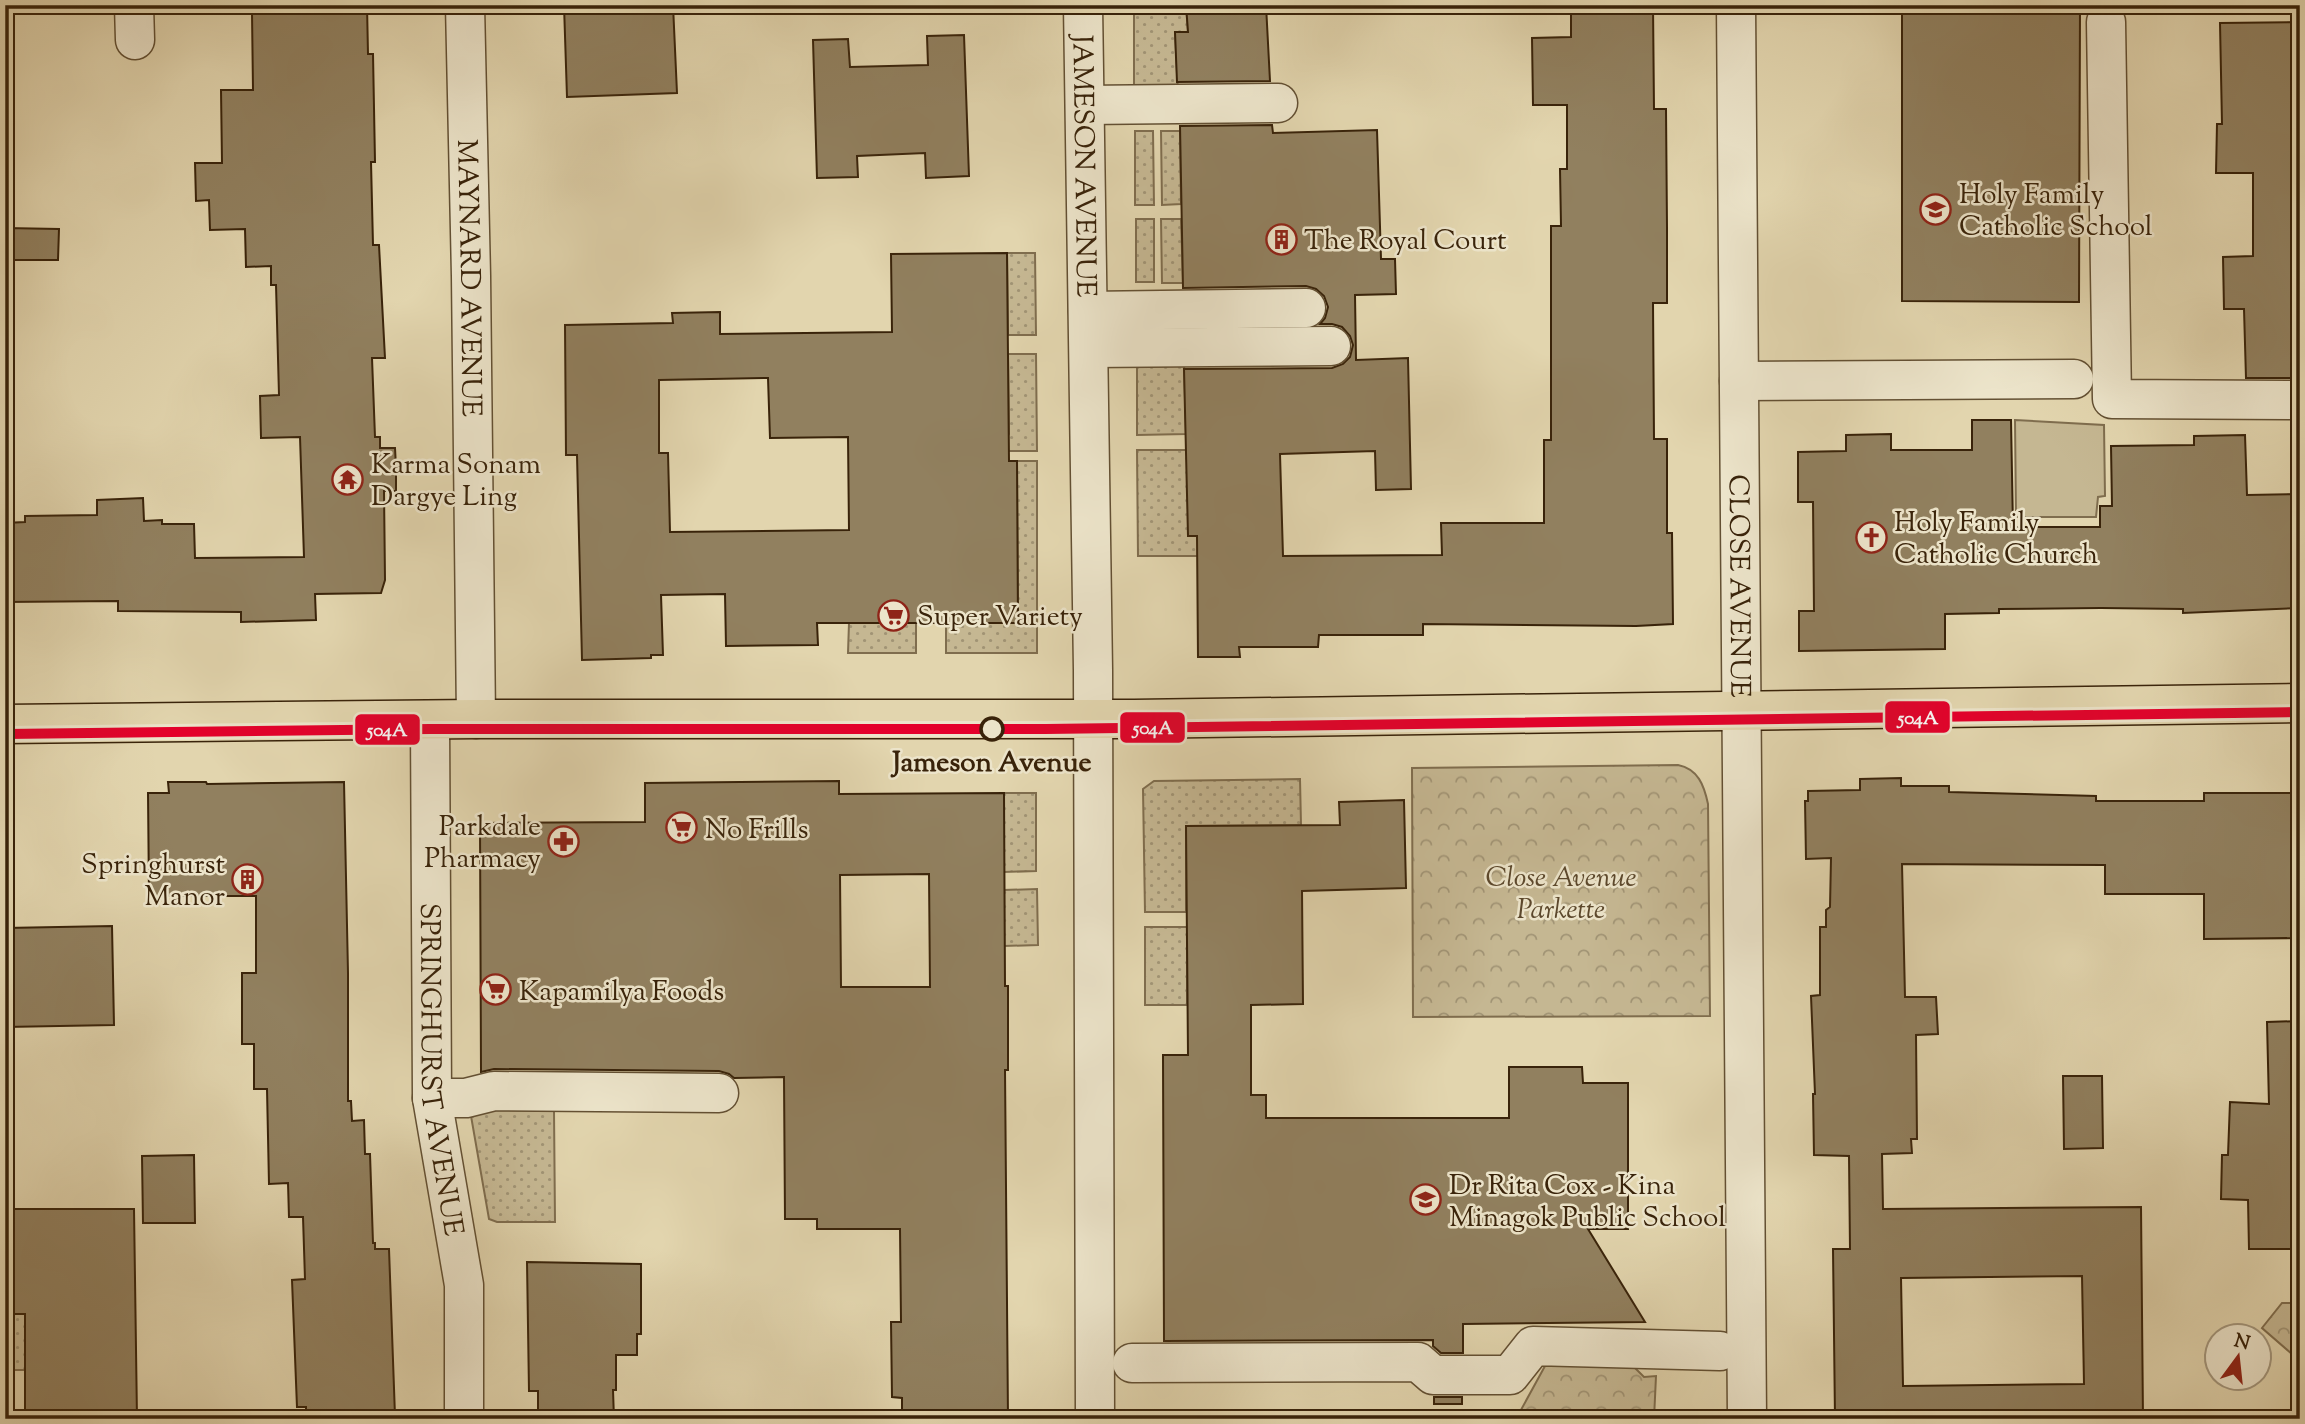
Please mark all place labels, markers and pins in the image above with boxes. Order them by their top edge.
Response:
place label: Holy Family Catholic School [1959,176,2153,248]
school or university icon: Holy Family Catholic School [1919,192,1953,226]
building icon: The Royal Court [1264,222,1298,256]
place label: The Royal Court [1304,222,1507,262]
place label: Karma Sonam Dargye Ling [371,446,541,518]
temple icon: Karma Sonam Dargye Ling [331,462,365,496]
place label: Holy Family Catholic Church [1894,504,2098,576]
church icon: Holy Family Catholic Church [1854,520,1888,554]
supermarket icon: Super Variety [877,598,911,632]
place label: Super Variety [917,598,1083,638]
marker: Jameson Avenue [980,717,1004,741]
place label: Jameson Avenue [890,744,1092,784]
place label: Parkdale Pharmacy [424,808,541,880]
supermarket icon: No Frills [665,811,699,845]
place label: No Frills [705,811,808,851]
pharmacy icon: Parkdale Pharmacy [547,824,581,858]
place label: Springhurst Manor [81,846,225,918]
building icon: Springhurst Manor [231,862,265,896]
supermarket icon: Kapamilya Foods [479,973,513,1007]
place label: Kapamilya Foods [519,973,724,1013]
place label: Dr Rita Cox - Kina Minagok Public School [1449,1167,1726,1239]
school or university icon: Dr Rita Cox - Kina Minagok Public School [1409,1183,1443,1217]

